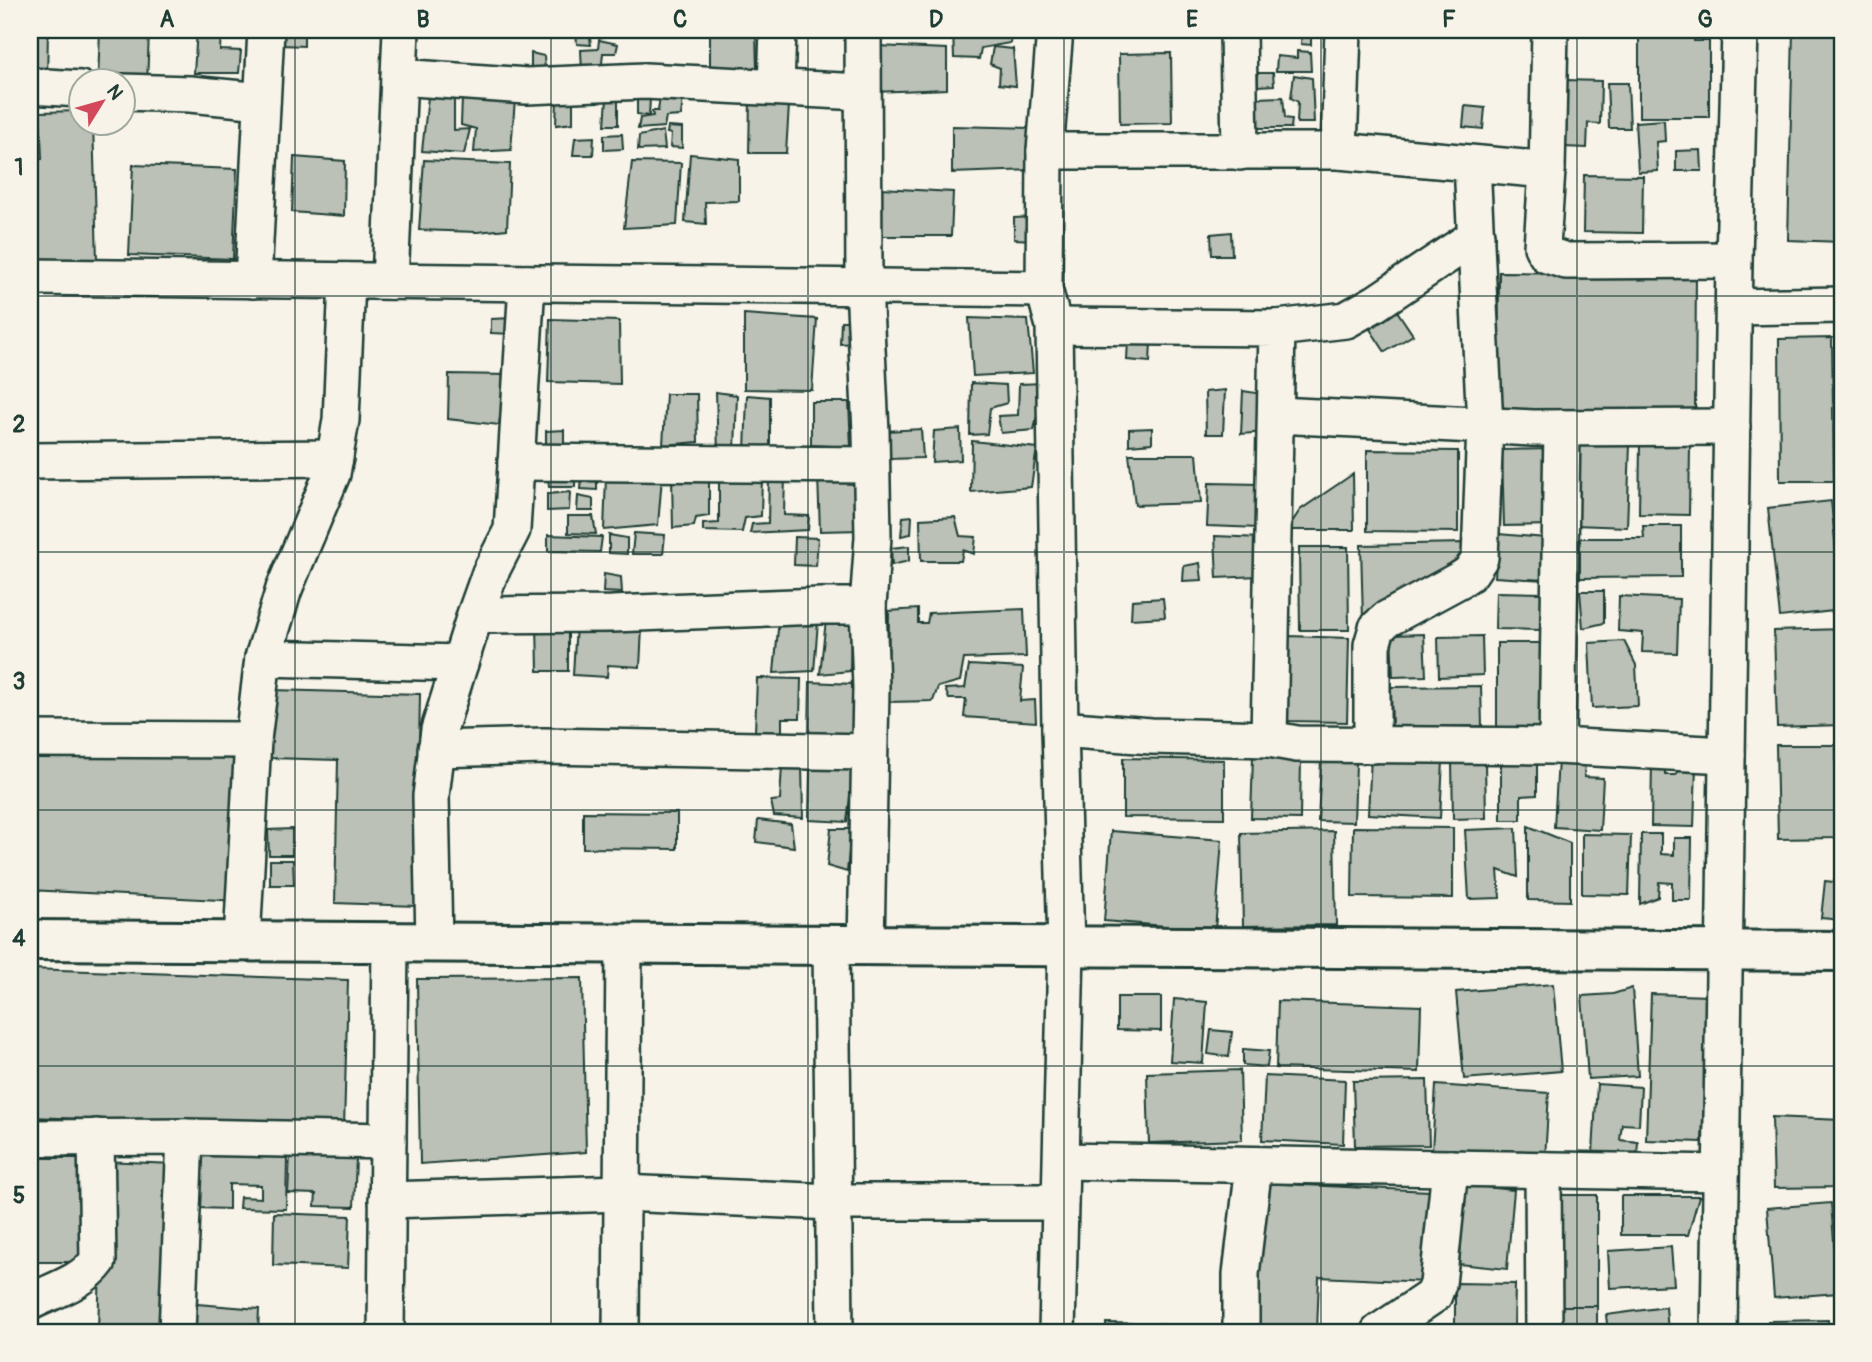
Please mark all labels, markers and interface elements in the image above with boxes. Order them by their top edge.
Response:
text: A [160,5,175,34]
text: B [416,5,430,34]
text: C [673,5,687,34]
text: D [929,5,943,34]
text: E [1186,5,1198,34]
text: F [1442,5,1456,34]
text: G [1697,5,1713,34]
north arrow [66,66,136,136]
text: N [101,80,128,105]
text: 1 [15,153,24,182]
text: 2 [13,410,26,439]
text: 3 [13,667,25,696]
text: 4 [12,924,26,953]
text: 5 [13,1181,25,1210]

